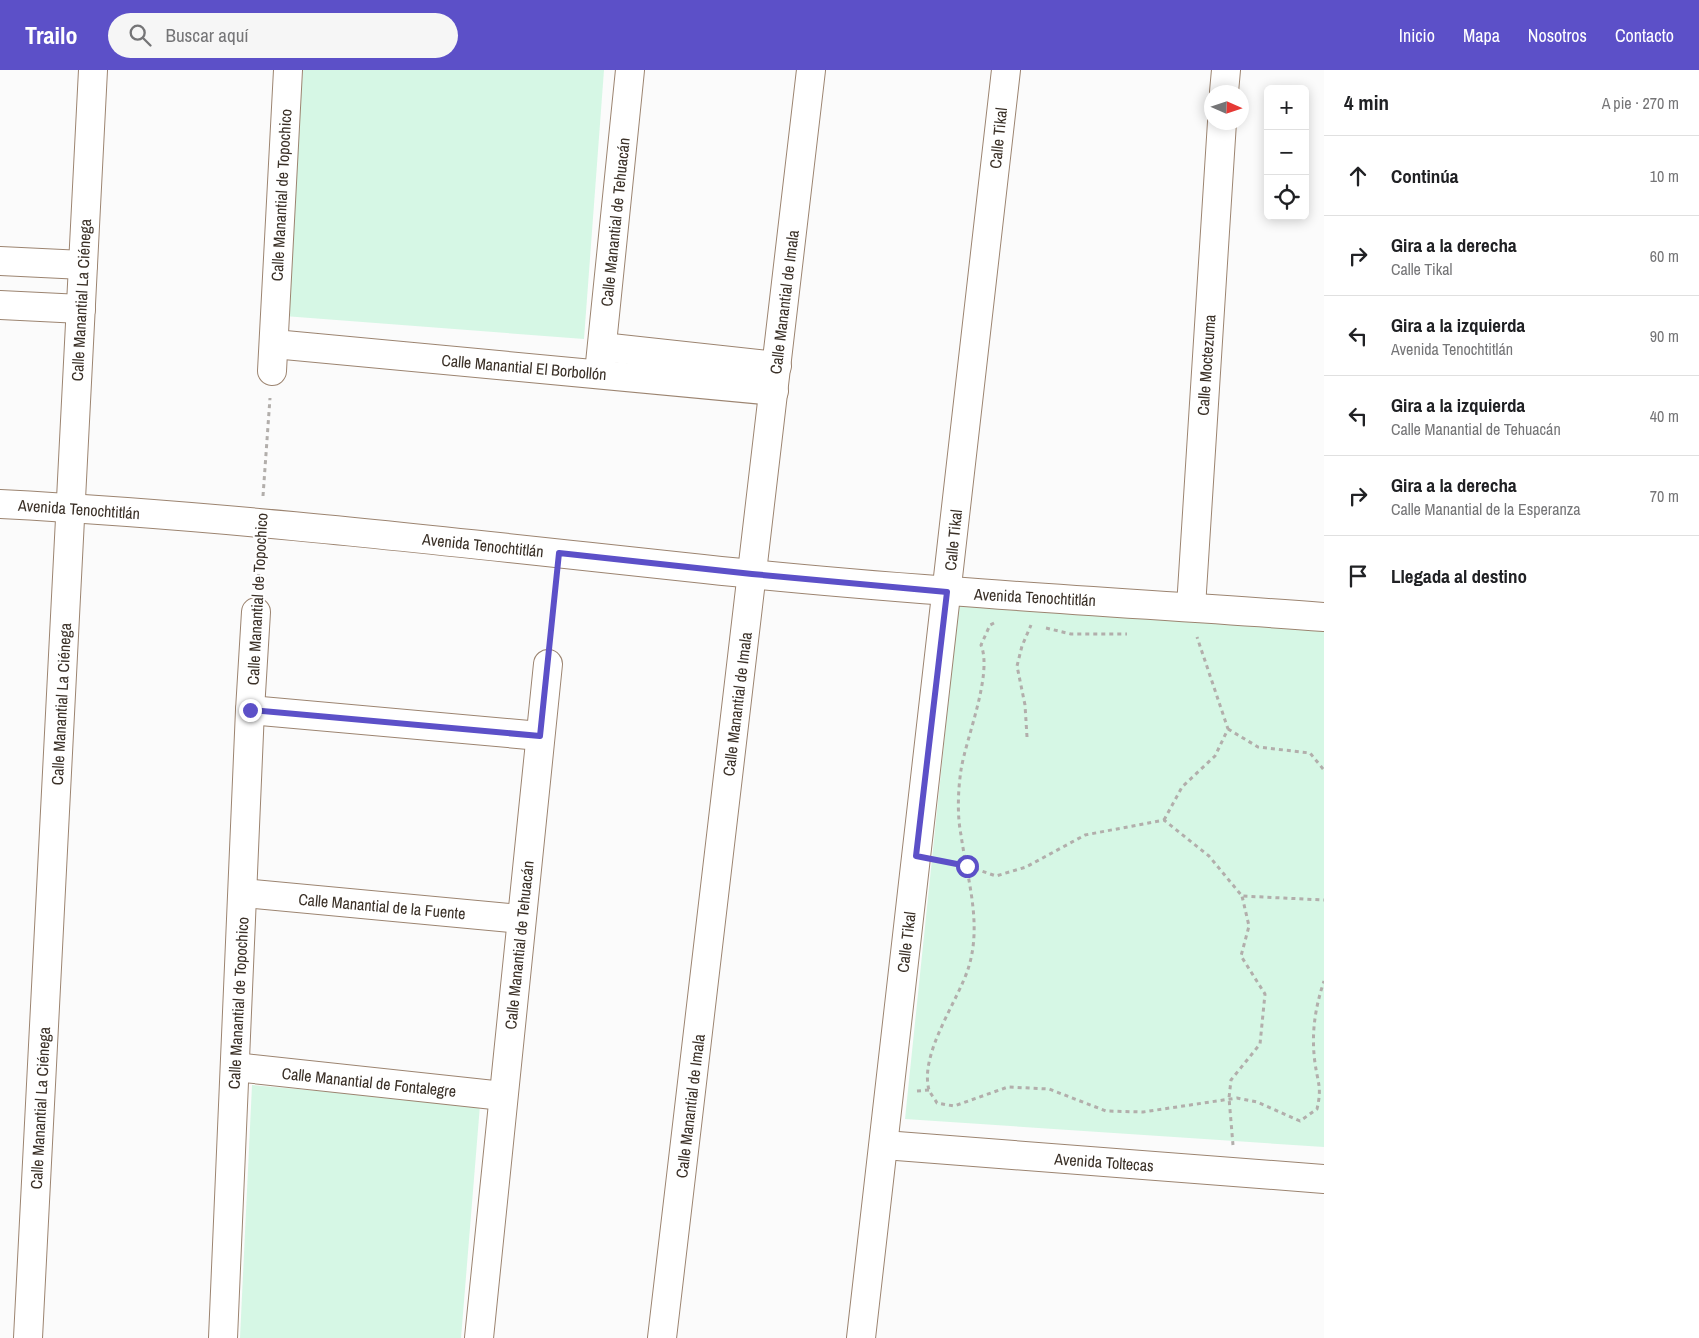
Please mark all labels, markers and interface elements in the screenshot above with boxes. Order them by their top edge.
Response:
search box [108,13,458,58]
text: Trailo [25,19,78,51]
icon: search [126,21,154,49]
text: Buscar aquí [166,22,249,48]
text: Inicio [1399,23,1435,48]
text: Mapa [1463,23,1500,48]
text: Nosotros [1528,23,1587,48]
text: Contacto [1615,23,1674,48]
north arrow [1204,85,1249,130]
map controls [1264,85,1309,220]
button: + [1264,85,1309,130]
text: 4 min [1344,88,1389,117]
text: A pie · 270 m [1602,92,1679,114]
street label: Calle Tikal [984,106,1012,170]
street label: Calle Manantial de Topochico [265,108,297,282]
button: − [1264,130,1309,175]
street label: Calle Manantial de Tehuacán [595,136,635,308]
icon: ahead [1344,162,1372,190]
text: Continúa [1391,163,1459,189]
text: 10 m [1650,165,1679,187]
button: locate [1264,175,1309,220]
street label: Calle Manantial La Ciénega [66,218,96,382]
street label: Calle Manantial de Imala [764,228,804,375]
text: Gira a la derecha [1391,232,1517,258]
icon: right [1344,242,1372,270]
text: 60 m [1650,245,1679,267]
text: Calle Tikal [1391,258,1452,280]
text: Gira a la izquierda [1391,312,1525,338]
street label: Calle Moctezuma [1191,313,1221,416]
icon: left [1344,322,1372,350]
text: 90 m [1650,325,1679,347]
text: Avenida Tenochtitlán [1391,338,1513,360]
street label: Calle Manantial El Borbollón [441,349,607,385]
text: Gira a la izquierda [1391,392,1525,418]
icon: left [1344,402,1372,430]
text: 40 m [1650,405,1679,427]
text: Calle Manantial de Tehuacán [1391,418,1561,440]
text: Gira a la derecha [1391,472,1517,498]
icon: right [1344,482,1372,510]
text: 70 m [1650,485,1679,507]
street label: Avenida Tenochtitlán [16,494,141,524]
text: Calle Manantial de la Esperanza [1391,498,1581,520]
street label: Calle Tikal [939,508,967,572]
street label: Calle Manantial de Topochico [241,512,273,686]
street label: Avenida Tenochtitlán [420,528,545,562]
icon: arrive [1344,562,1372,590]
text: Llegada al destino [1391,563,1527,589]
street label: Avenida Tenochtitlán [972,583,1097,611]
street label: Calle Manantial La Ciénega [46,622,76,786]
street label: Calle Manantial de Imala [717,630,757,777]
route end [239,699,262,722]
route start [956,855,979,878]
street label: Calle Manantial de Tehuacán [499,859,539,1031]
street label: Calle Manantial de la Fuente [297,888,467,924]
street label: Calle Tikal [891,910,921,974]
street label: Calle Manantial de Topochico [222,916,254,1090]
street label: Calle Manantial La Ciénega [25,1026,55,1190]
street label: Calle Manantial de Imala [670,1032,710,1179]
street label: Calle Manantial de Fontalegre [281,1062,457,1102]
street label: Avenida Toltecas [1053,1147,1154,1176]

